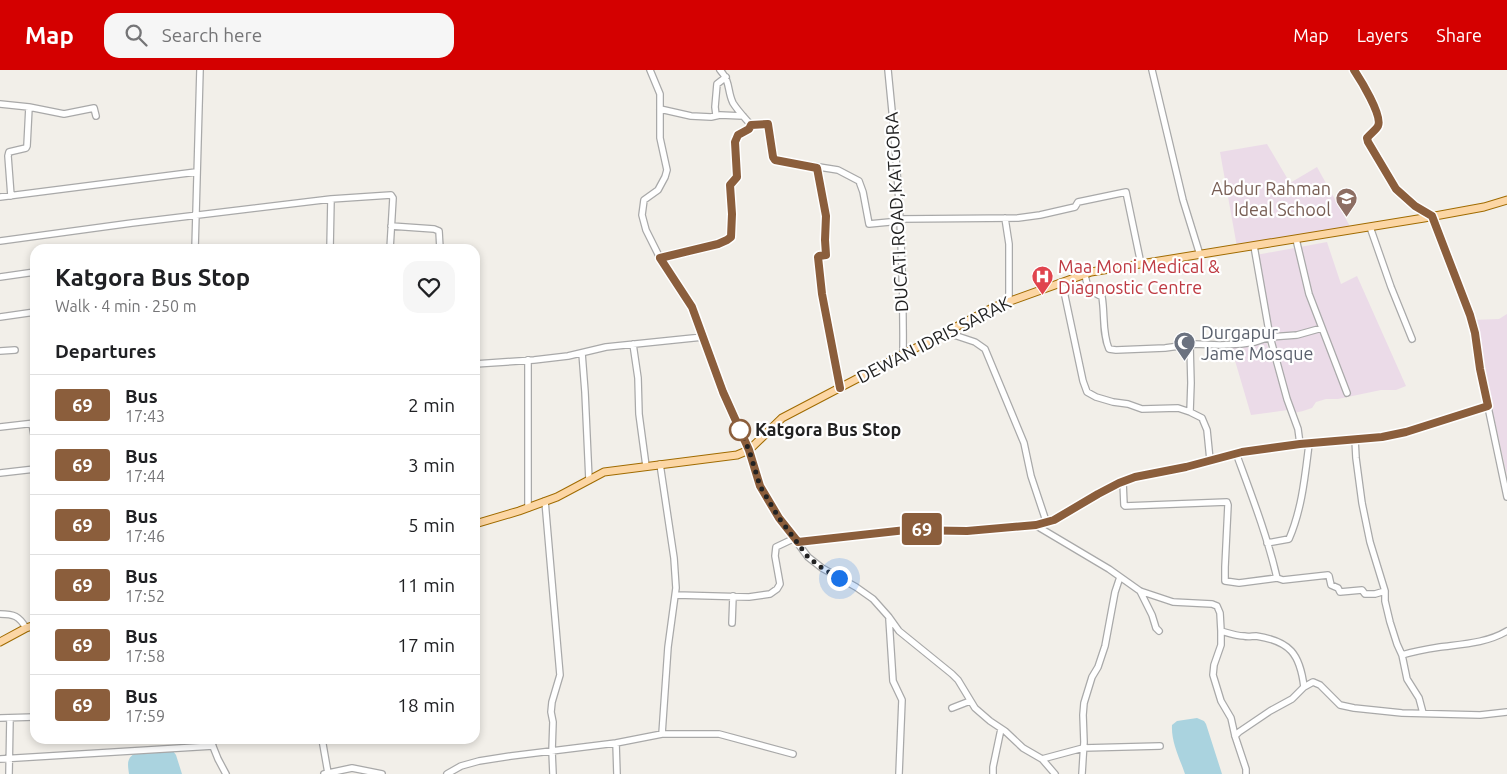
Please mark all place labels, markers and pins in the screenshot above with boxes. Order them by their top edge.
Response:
place label: Abdur Rahman Ideal School [1211,178,1331,219]
school or university icon: Abdur Rahman Ideal School [1335,187,1359,218]
place label: Maa Moni Medical & Diagnostic Centre [1058,256,1220,297]
hospital icon: Maa Moni Medical & Diagnostic Centre [1030,265,1054,296]
place label: Durgapur Jame Mosque [1201,322,1313,363]
mosque icon: Durgapur Jame Mosque [1173,331,1197,362]
marker: Katgora Bus Stop [729,419,751,441]
place label: Katgora Bus Stop [755,419,901,439]

